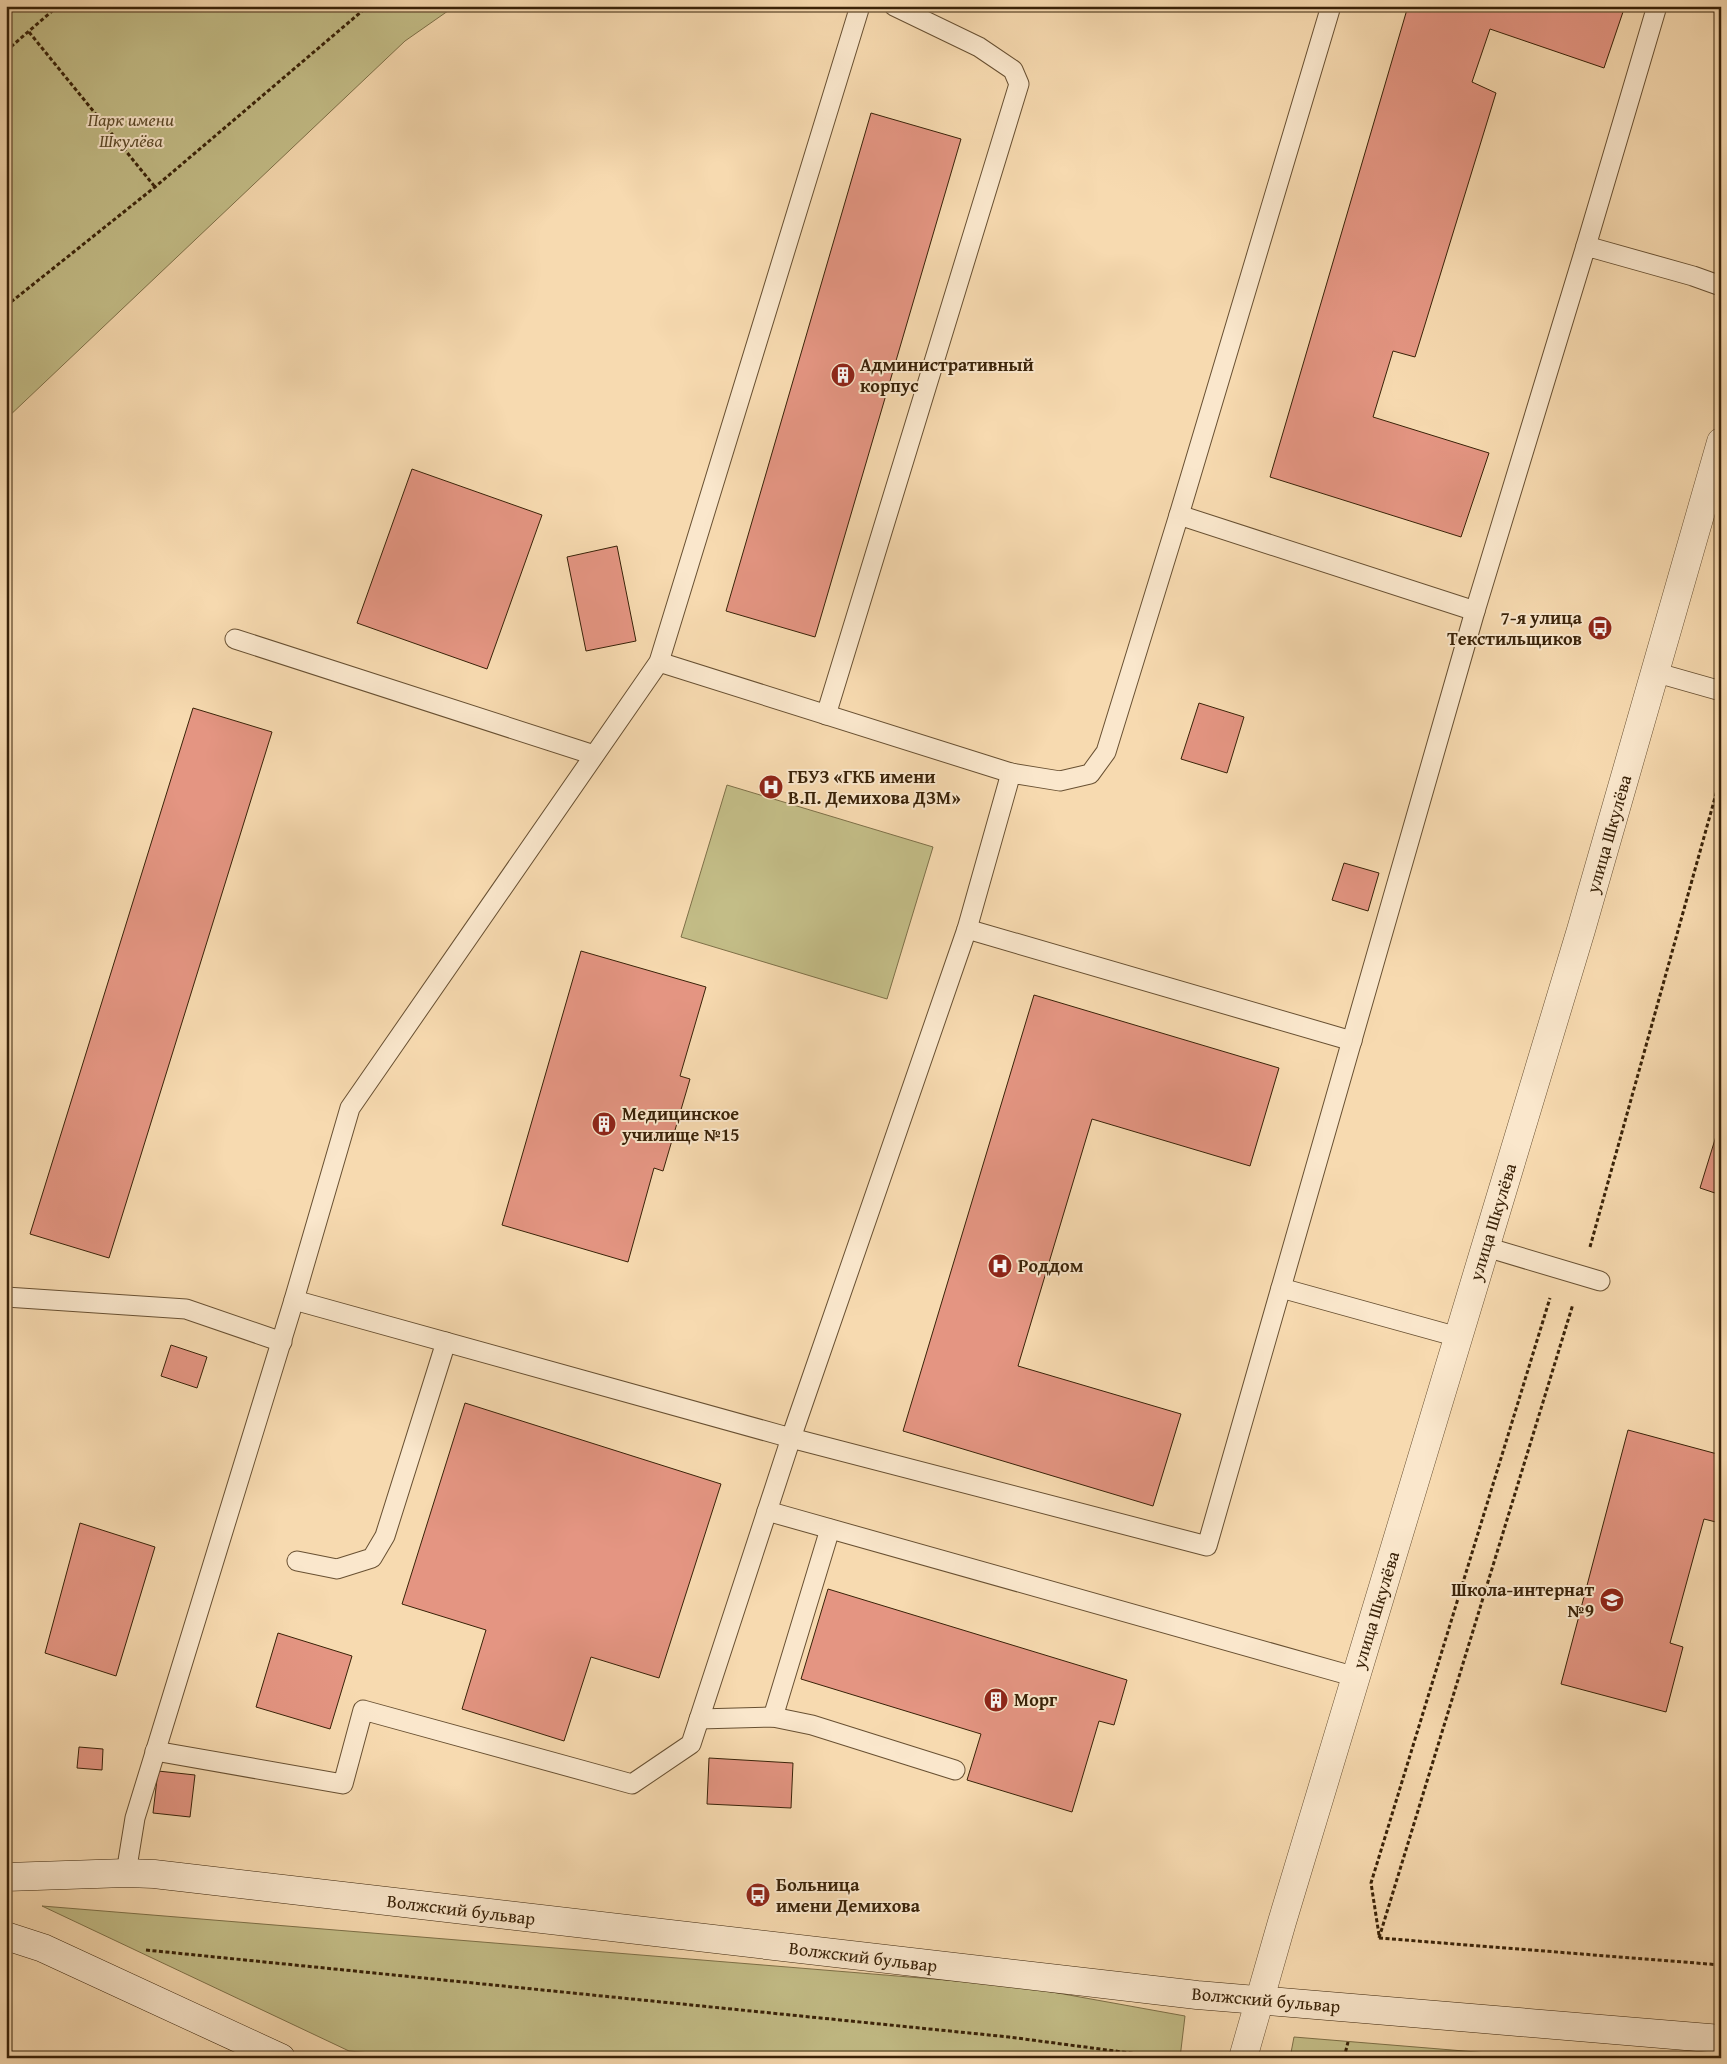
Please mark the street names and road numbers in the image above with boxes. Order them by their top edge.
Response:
street label: улица Шкулёва [1578,771,1638,897]
street label: улица Шкулёва [1461,1159,1523,1285]
street label: улица Шкулёва [1344,1547,1406,1673]
street label: Волжский бульвар [385,1887,537,1932]
street label: Волжский бульвар [787,1934,939,1979]
street label: Волжский бульвар [1191,1980,1342,2019]

